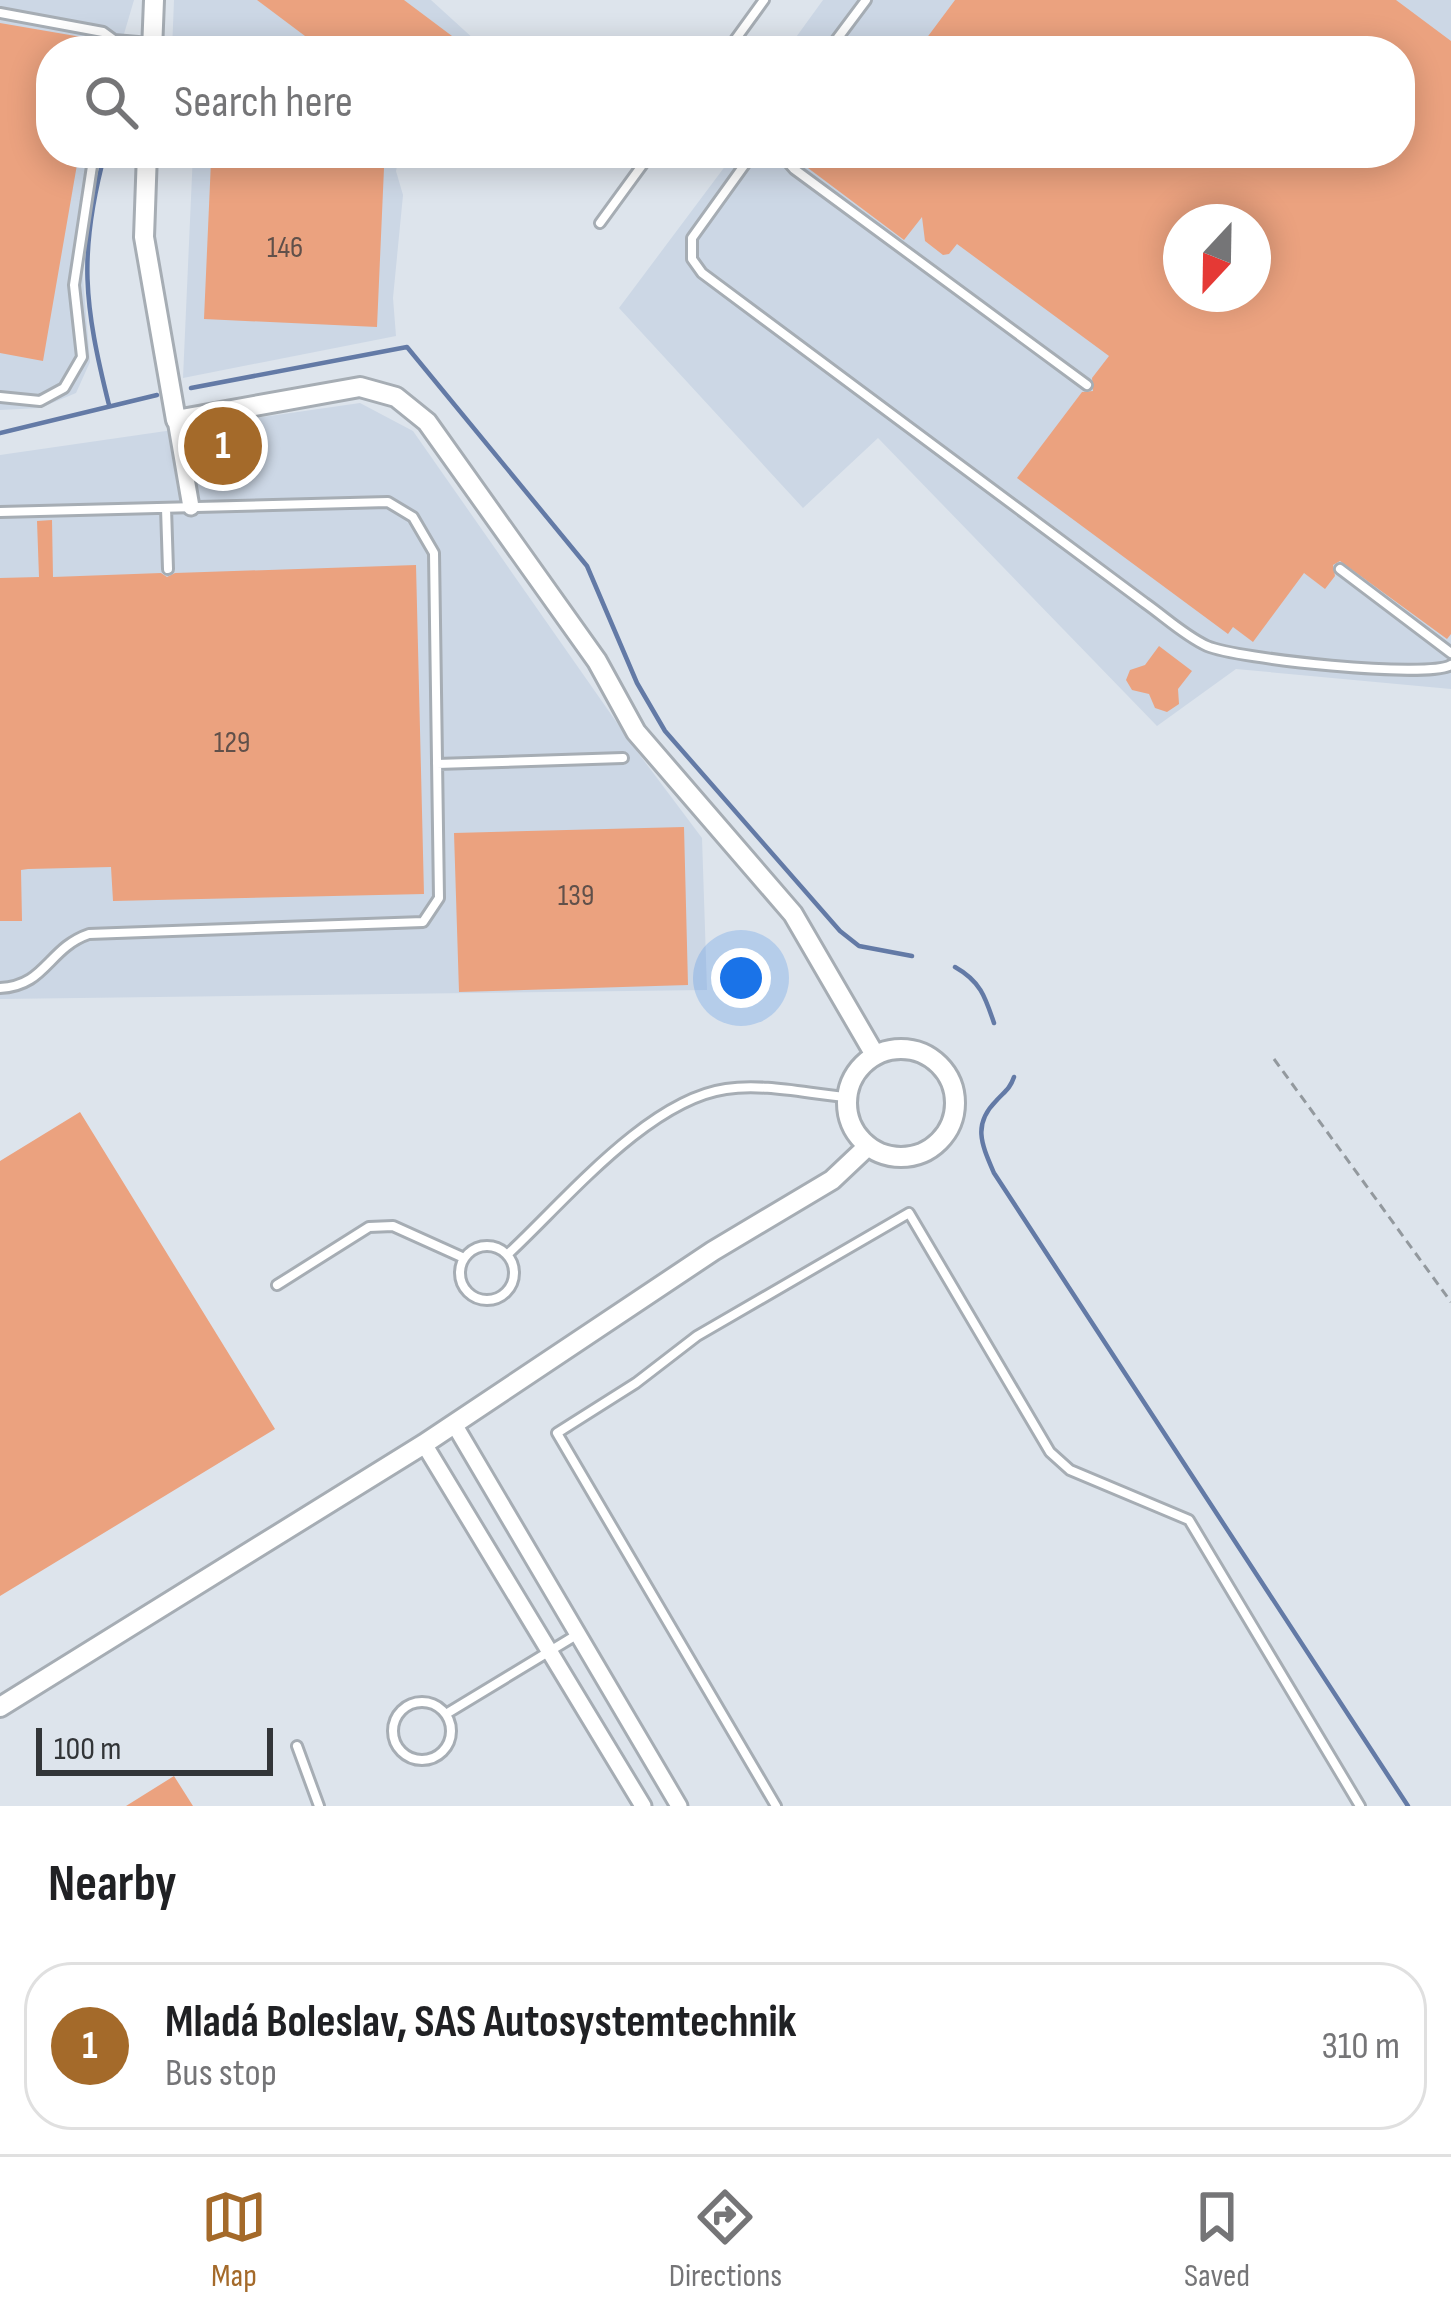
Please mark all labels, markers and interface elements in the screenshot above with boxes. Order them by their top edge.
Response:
search box [36,36,1415,168]
icon: search [78,69,144,135]
text: Search here [174,75,353,130]
north arrow [1163,204,1271,312]
house number: 146 [267,230,303,266]
pin: 1 [184,401,262,491]
house number: 129 [214,725,250,761]
house number: 139 [558,878,594,914]
your location [711,948,771,1008]
scale bar [36,1722,273,1775]
text: 100 m [54,1729,121,1769]
text: Nearby [48,1854,177,1915]
text: Mladá Boleslav, SAS Autosystemtechnik [165,1995,797,2050]
text: 1 [82,2023,98,2070]
text: 310 m [1321,2023,1400,2070]
text: Bus stop [165,2050,277,2097]
tab: Map [201,2184,267,2296]
tab: Directions [669,2184,782,2296]
tab: Saved [1184,2184,1250,2296]

